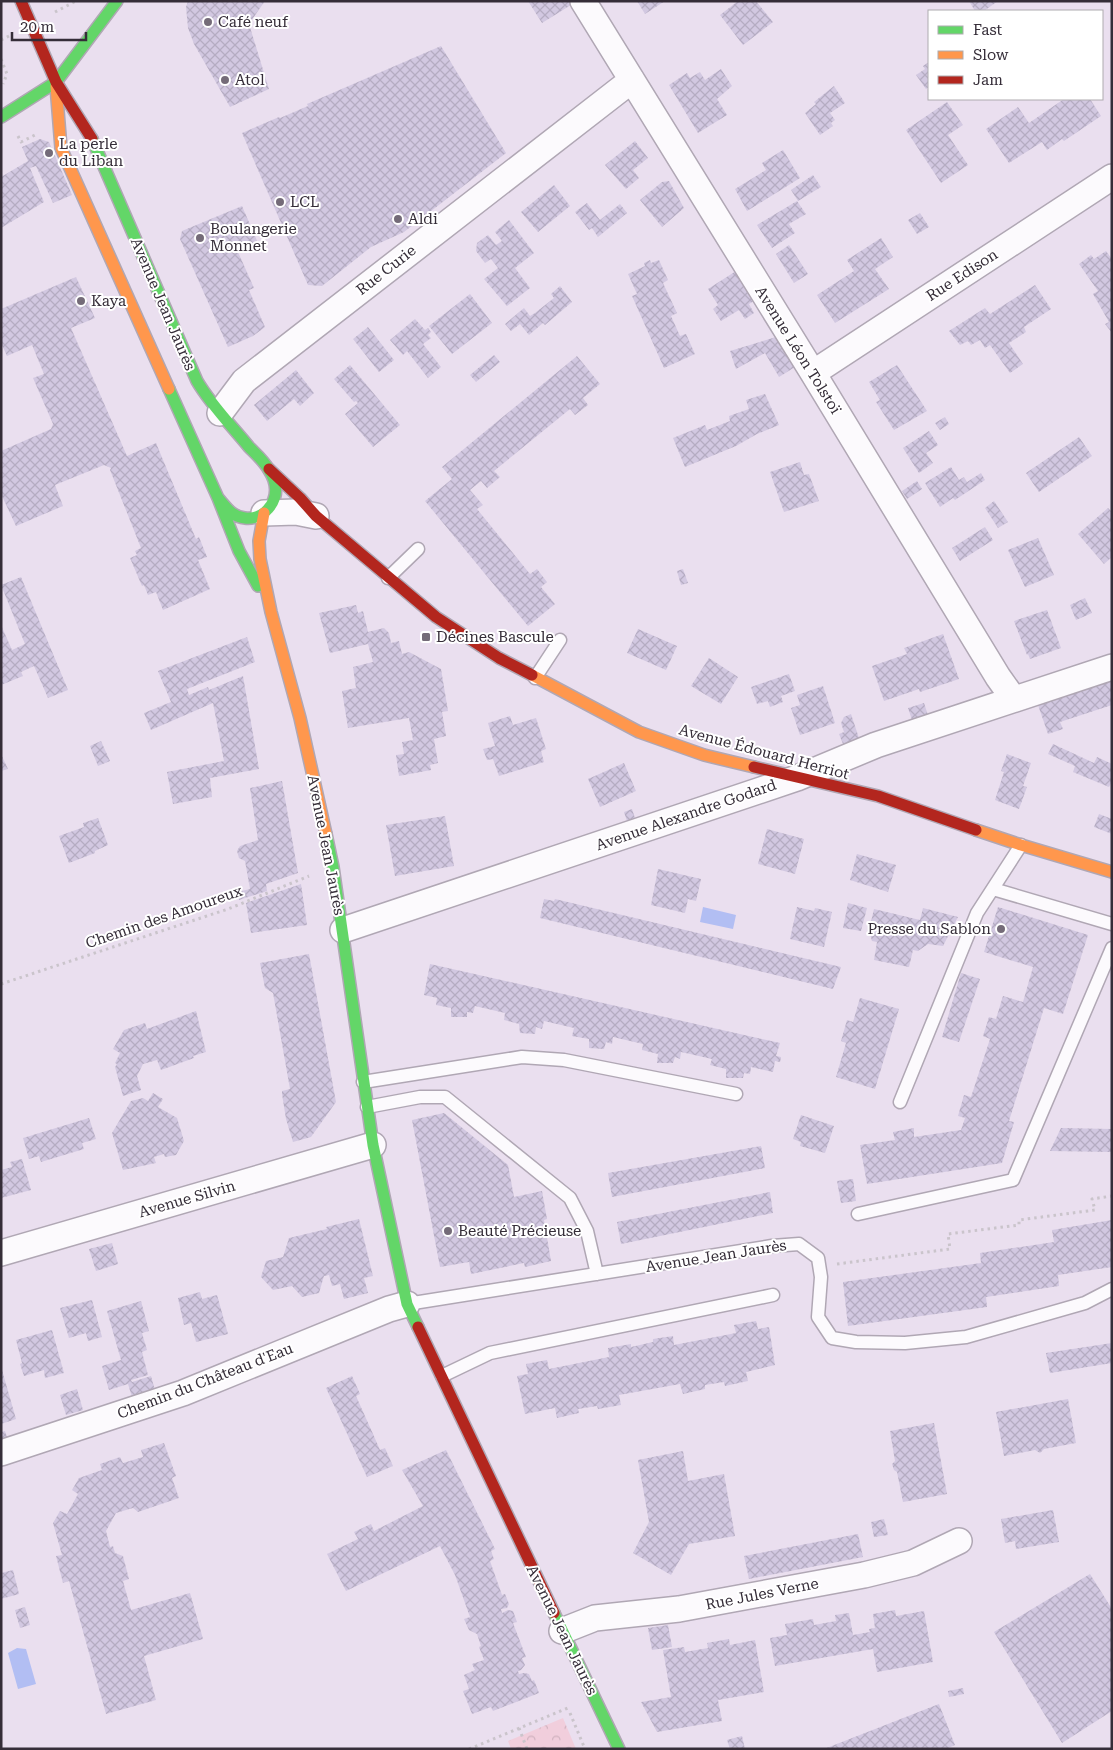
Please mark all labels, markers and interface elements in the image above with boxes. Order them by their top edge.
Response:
scale bar [12,10,86,42]
legend [928,10,1103,100]
place label: Café neuf [218,13,289,31]
marker: Café neuf [202,16,214,28]
text: 20 m [20,18,55,36]
text: Fast [973,21,1003,39]
text: Slow [973,46,1009,64]
place label: Atol [235,71,265,89]
text: Jam [973,71,1003,89]
marker: Atol [219,74,231,86]
place label: La perle du Liban [59,135,123,170]
marker: La perle du Liban [43,147,55,159]
place label: LCL [290,193,319,211]
marker: LCL [274,196,286,208]
place label: Aldi [408,210,438,228]
marker: Aldi [392,213,404,225]
place label: Boulangerie Monnet [210,220,297,255]
marker: Boulangerie Monnet [194,232,206,244]
street label: Avenue Jean Jaurès [127,235,199,373]
street label: Rue Curie [353,241,419,299]
street label: Rue Edison [923,245,1001,305]
street label: Avenue Léon Tolstoï [751,283,845,417]
place label: Kaya [91,292,126,310]
marker: Kaya [75,295,87,307]
place label: Décines Bascule [436,628,554,646]
marker: Décines Bascule [420,631,432,643]
street label: Avenue Édouard Herriot [677,721,851,784]
street label: Avenue Jean Jaurès [304,773,348,917]
street label: Avenue Alexandre Godard [593,775,779,854]
street label: Chemin des Amoureux [83,882,245,952]
place label: Presse du Sablon [867,920,991,938]
marker: Presse du Sablon [995,923,1007,935]
street label: Avenue Silvin [137,1177,238,1221]
place label: Beauté Précieuse [458,1222,581,1240]
marker: Beauté Précieuse [442,1225,454,1237]
street label: Avenue Jean Jaurès [644,1236,788,1276]
street label: Chemin du Château d'Eau [115,1339,296,1423]
street label: Avenue Jean Jaurès [523,1562,601,1698]
street label: Rue Jules Verne [704,1574,820,1614]

